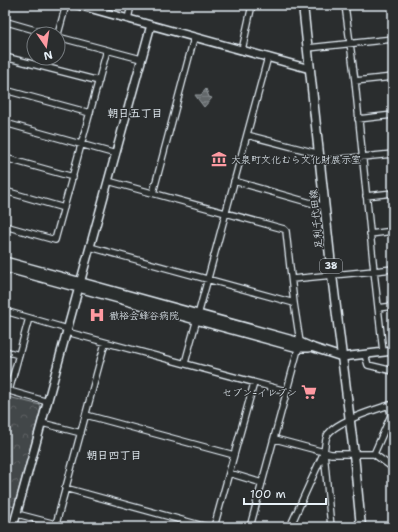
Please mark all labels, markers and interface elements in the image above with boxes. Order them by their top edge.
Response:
north arrow [26,26,66,66]
text: N [42,47,54,64]
district label: 朝日五丁目 [108,106,163,121]
museum icon: 大泉町文化むら文化財展示室 [210,150,228,168]
place label: 大泉町文化むら文化財展示室 [231,153,361,166]
street label: 足利千代田線 [306,188,326,250]
road number: 38 [320,259,342,273]
hospital icon: 徹裕会蜂谷病院 [88,306,106,324]
place label: 徹裕会蜂谷病院 [109,309,179,322]
supermarket icon: セブン-イレブン [300,383,318,401]
place label: セブン-イレブン [222,386,297,399]
district label: 朝日四丁目 [87,448,142,463]
scale bar [244,480,326,506]
text: 100 m [250,486,286,502]

